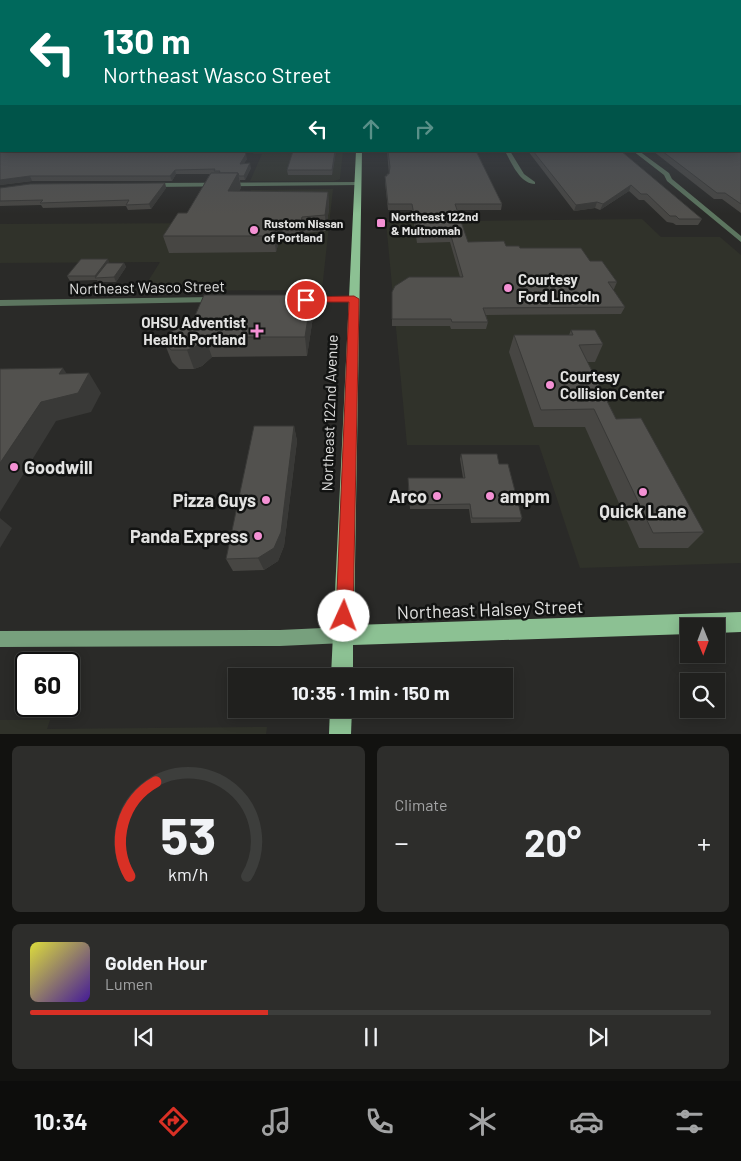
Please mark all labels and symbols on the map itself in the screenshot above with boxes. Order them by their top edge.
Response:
place label: Northeast 122nd & Multnomah [391,209,478,237]
place label: Rustom Nissan of Portland [264,216,343,244]
marker: Northeast 122nd & Multnomah [375,217,387,229]
marker: Rustom Nissan of Portland [248,224,260,236]
place label: Courtesy Ford Lincoln [518,270,600,305]
street label: Northeast Wasco Street [69,277,225,297]
pin [285,279,327,321]
marker: Courtesy Ford Lincoln [502,282,514,294]
place label: OHSU Adventist Health Portland [141,313,246,348]
marker: OHSU Adventist Health Portland [250,324,264,338]
street label: Northeast 122nd Avenue [317,334,341,492]
place label: Courtesy Collision Center [560,367,665,402]
marker: Courtesy Collision Center [544,379,556,391]
place label: Goodwill [24,456,93,478]
marker: Goodwill [8,461,20,473]
place label: Arco [389,485,427,507]
place label: ampm [500,485,550,507]
marker: Quick Lane [637,486,649,498]
place label: Pizza Guys [173,489,256,511]
marker: Arco [431,490,443,502]
marker: ampm [484,490,496,502]
marker: Pizza Guys [260,494,272,506]
place label: Quick Lane [599,500,687,522]
place label: Panda Express [130,525,248,547]
marker: Panda Express [252,530,264,542]
position arrow [317,589,369,641]
street label: Northeast Halsey Street [396,595,584,623]
north arrow [680,618,725,662]
speed limit sign: 60 [15,652,80,717]

